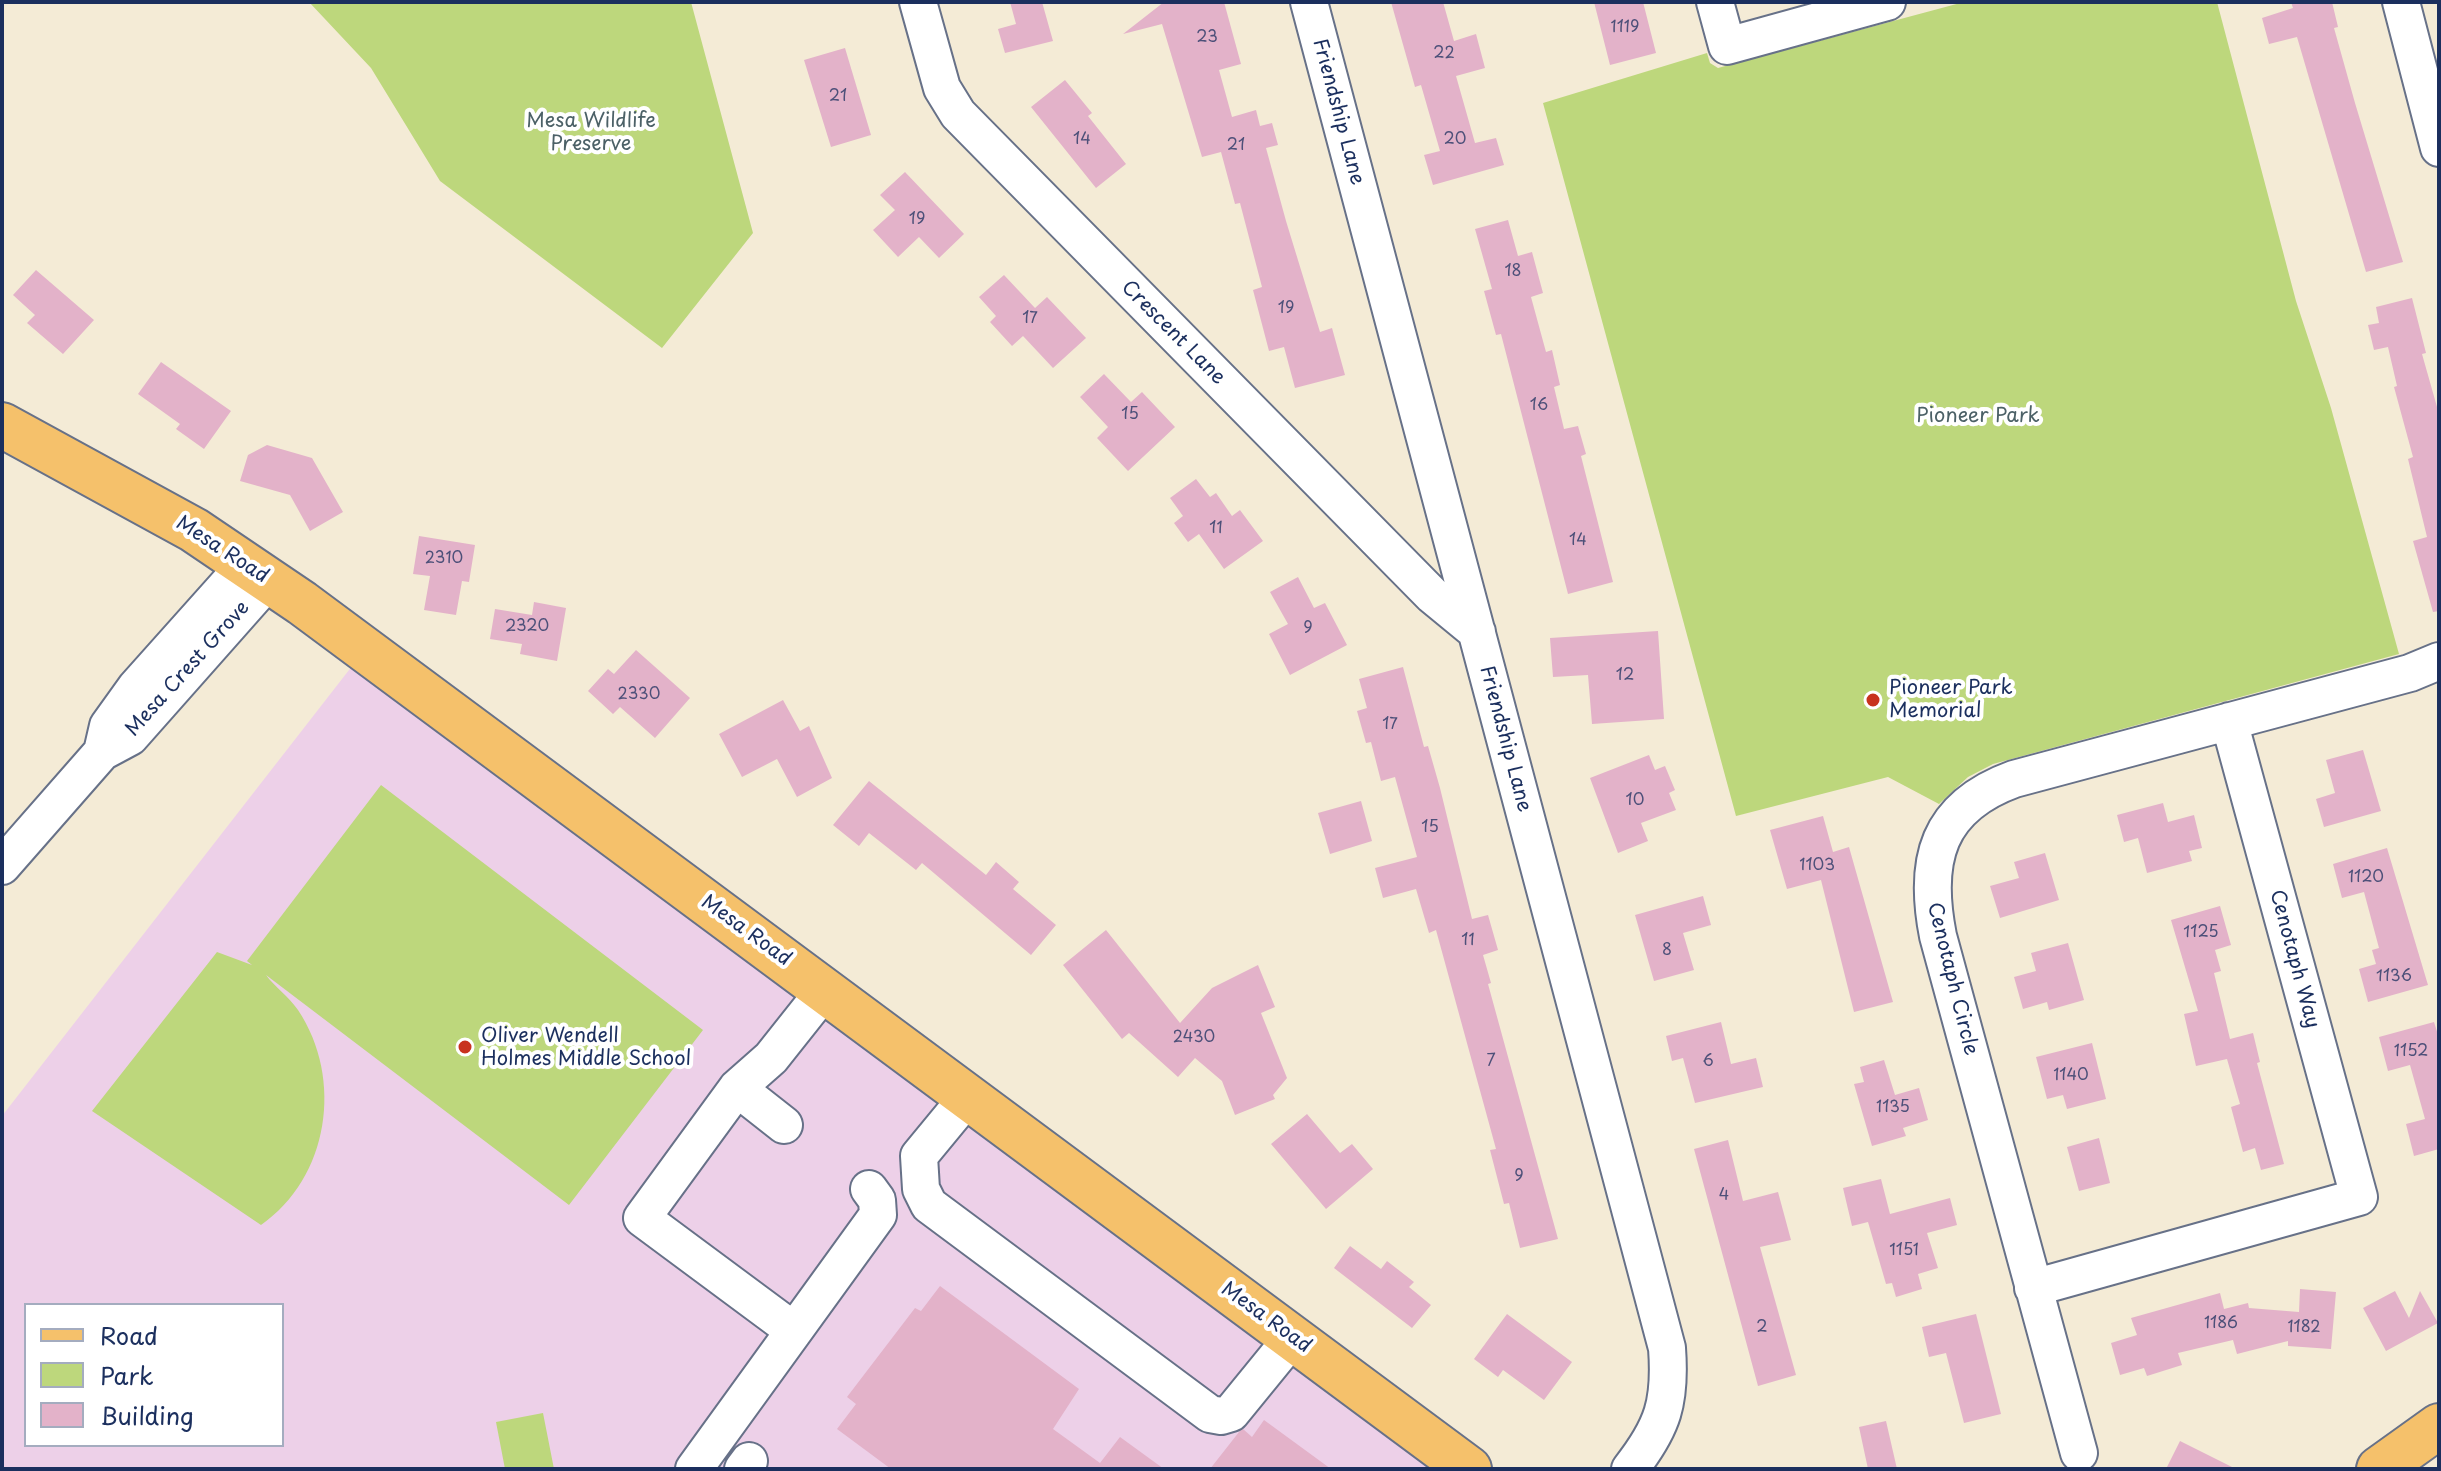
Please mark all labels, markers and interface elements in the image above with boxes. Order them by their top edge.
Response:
house number: 1119 [1611,18,1639,38]
house number: 23 [1196,28,1218,48]
street label: Friendship Lane [1307,36,1369,188]
house number: 22 [1433,44,1455,64]
house number: 21 [829,87,847,107]
park label: Mesa Wildlife Preserve [526,109,656,156]
house number: 14 [1073,130,1091,150]
house number: 20 [1444,130,1466,150]
house number: 21 [1227,136,1245,156]
house number: 19 [909,210,925,230]
house number: 18 [1504,262,1522,282]
street label: Crescent Lane [1116,276,1230,390]
house number: 19 [1278,299,1294,319]
house number: 17 [1022,309,1038,329]
house number: 16 [1530,396,1548,416]
park label: Pioneer Park [1916,404,2040,428]
house number: 15 [1121,405,1139,425]
street label: Mesa Road [171,511,273,589]
house number: 11 [1209,519,1223,539]
house number: 14 [1569,531,1587,551]
house number: 2310 [425,549,463,569]
street label: Mesa Crest Grove [121,596,255,742]
house number: 2320 [505,617,549,637]
house number: 9 [1303,619,1313,639]
street label: Friendship Lane [1474,663,1536,815]
house number: 12 [1616,666,1634,686]
place label: Pioneer Park Memorial [1889,676,2013,723]
house number: 2330 [618,685,660,705]
marker: Pioneer Park Memorial [1864,691,1882,709]
house number: 17 [1382,715,1398,735]
house number: 10 [1626,791,1644,811]
house number: 15 [1421,818,1439,838]
house number: 1103 [1799,856,1835,876]
house number: 1120 [2348,868,2384,888]
street label: Cenotaph Way [2264,887,2324,1031]
street label: Mesa Road [696,890,796,972]
street label: Cenotaph Circle [1921,900,1983,1058]
house number: 1125 [2183,923,2219,943]
house number: 11 [1461,931,1475,951]
house number: 8 [1662,941,1672,961]
house number: 1136 [2376,967,2412,987]
place label: Oliver Wendell Holmes Middle School [481,1024,691,1071]
house number: 2430 [1173,1028,1215,1048]
marker: Oliver Wendell Holmes Middle School [456,1038,474,1056]
house number: 1152 [2394,1042,2428,1062]
house number: 7 [1486,1052,1496,1072]
house number: 6 [1702,1052,1714,1072]
house number: 1140 [2053,1066,2089,1086]
house number: 1135 [1876,1098,1910,1118]
house number: 9 [1514,1167,1524,1187]
house number: 4 [1719,1186,1729,1206]
house number: 1151 [1889,1241,1919,1261]
street label: Mesa Road [1216,1277,1316,1359]
legend [24,1303,284,1447]
house number: 1186 [2204,1314,2238,1334]
text: Road [100,1317,158,1353]
house number: 2 [1756,1318,1768,1338]
house number: 1182 [2287,1318,2321,1338]
text: Park [100,1357,154,1393]
text: Building [100,1397,194,1433]

